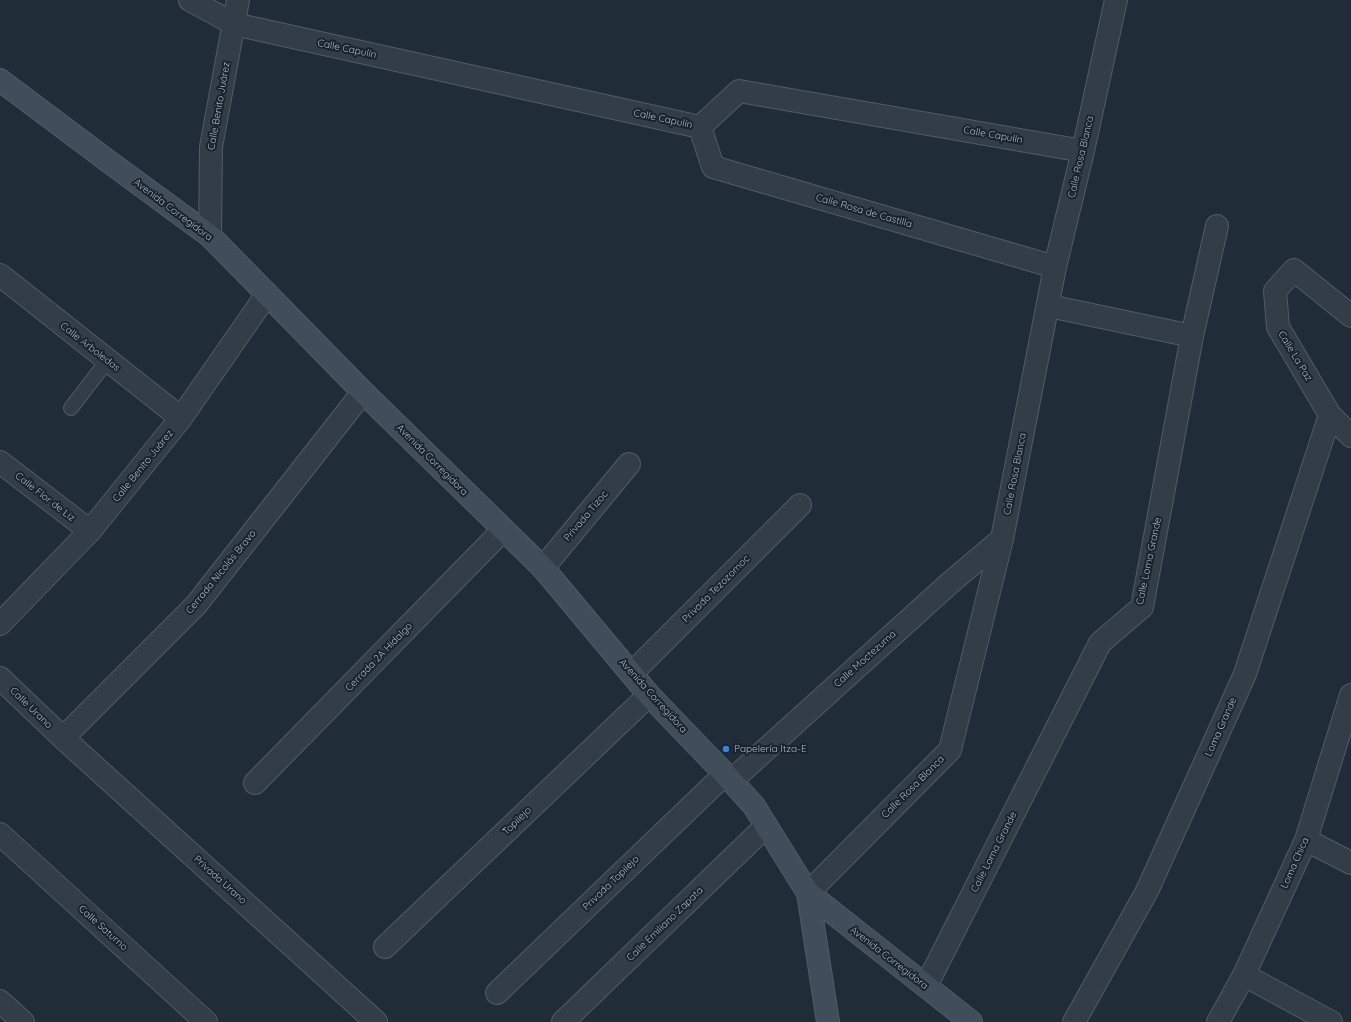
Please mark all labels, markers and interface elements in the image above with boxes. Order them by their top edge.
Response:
street label: Calle Capulín [316,37,378,61]
street label: Calle Benito Juárez [205,61,233,151]
street label: Calle Capulín [632,107,694,131]
street label: Calle Rosa Blanca [1066,115,1096,199]
street label: Calle Capulín [962,124,1024,146]
street label: Avenida Corregidora [131,176,215,244]
street label: Calle Rosa de Castilla [814,192,914,230]
street label: Calle Arboledas [58,320,122,374]
street label: Calle La Paz [1275,329,1315,383]
street label: Avenida Corregidora [394,422,470,498]
street label: Calle Benito Juárez [110,428,176,504]
street label: Calle Rosa Blanca [1001,432,1029,516]
street label: Calle Flor de Liz [13,470,77,524]
street label: Privada Tizoc [561,488,611,544]
street label: Calle Loma Grande [1134,516,1164,606]
street label: Cerrada Nicolás Bravo [183,528,259,616]
street label: Privada Tezozomoc [680,553,752,625]
street label: Cerrada 2A Hidalgo [343,620,415,694]
street label: Calle Moctezuma [831,628,899,690]
street label: Avenida Corregidora [616,656,690,736]
street label: Calle Urano [7,685,55,731]
street label: Loma Grande [1203,696,1239,758]
place label: Papelería Itza-E [734,743,807,755]
marker: Papelería Itza-E [721,744,731,754]
street label: Calle Rosa Blanca [879,753,947,821]
street label: Topilejo [500,804,534,838]
street label: Calle Loma Grande [968,810,1020,894]
street label: Loma Chica [1278,836,1312,890]
street label: Privada Urano [191,853,249,907]
street label: Privada Topilejo [580,853,642,913]
street label: Calle Emiliano Zapata [624,884,706,964]
street label: Calle Saturno [76,903,130,953]
street label: Avenida Corregidora [848,924,930,992]

